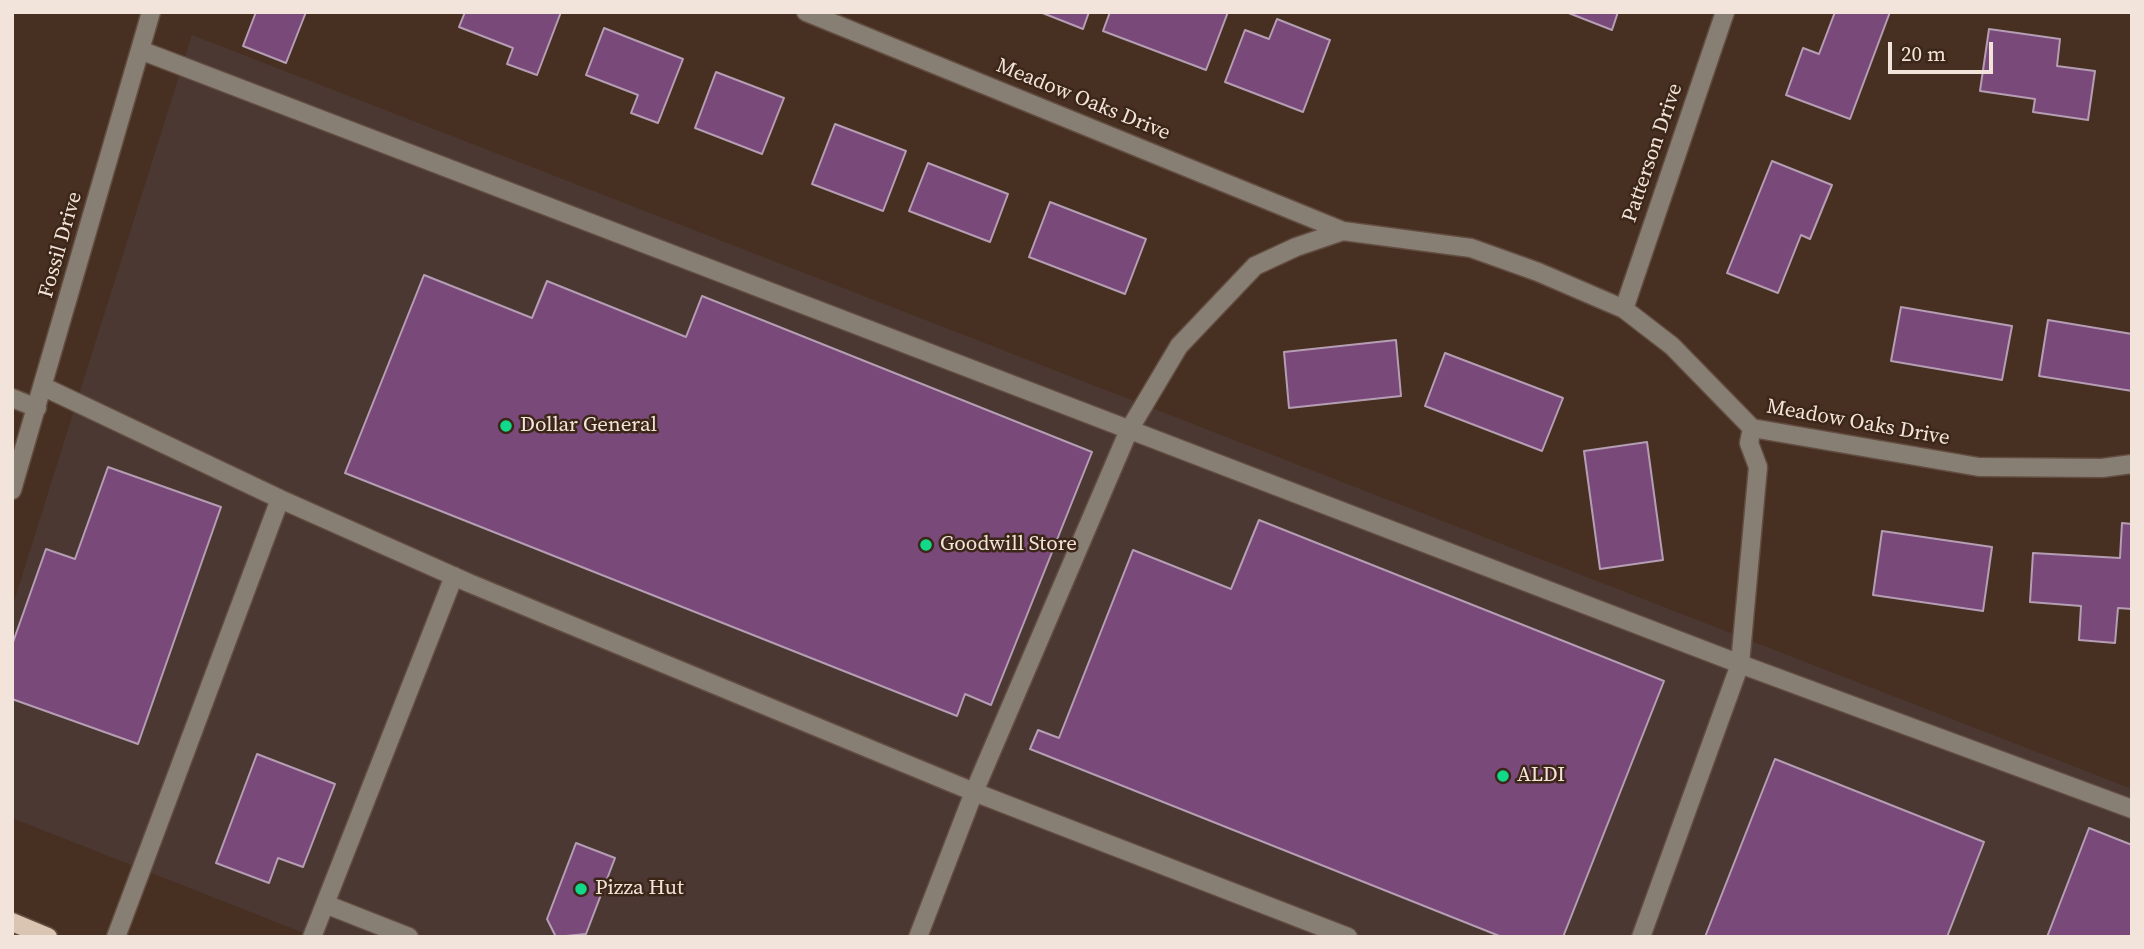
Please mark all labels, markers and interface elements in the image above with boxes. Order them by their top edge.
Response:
scale bar [1892,28,1997,72]
text: 20 m [1901,39,1946,68]
street label: Meadow Oaks Drive [992,54,1174,146]
street label: Patterson Drive [1617,80,1689,226]
street label: Fossil Drive [34,189,88,301]
street label: Meadow Oaks Drive [1764,394,1952,452]
place label: Dollar General [520,413,657,439]
marker: Dollar General [498,418,514,434]
place label: Goodwill Store [940,532,1077,558]
marker: Goodwill Store [918,537,934,553]
place label: ALDI [1517,763,1565,789]
marker: ALDI [1495,768,1511,784]
place label: Pizza Hut [595,876,684,902]
marker: Pizza Hut [573,881,589,897]

